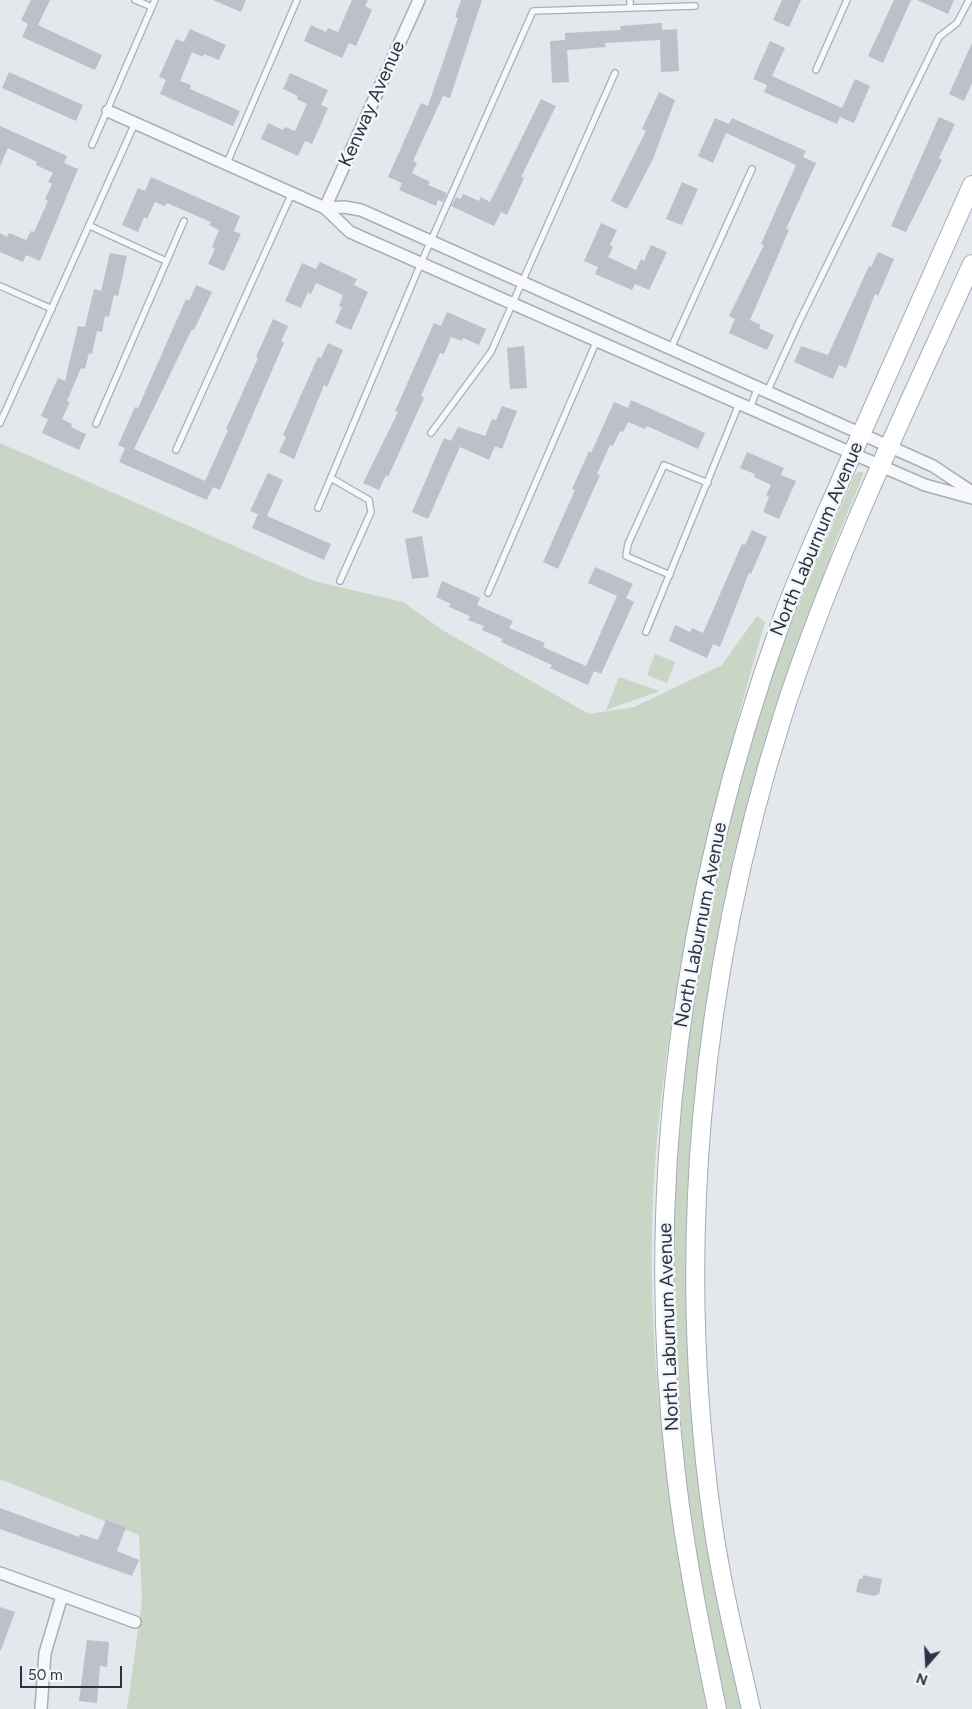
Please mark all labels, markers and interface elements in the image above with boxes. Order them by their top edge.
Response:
street label: Kenway Avenue [334,38,410,170]
street label: North Laburnum Avenue [766,439,868,639]
street label: North Laburnum Avenue [670,820,732,1030]
street label: North Laburnum Avenue [654,1222,684,1432]
north arrow [902,1639,952,1689]
scale bar [22,1656,125,1688]
text: 50 m [28,1666,63,1684]
text: N [914,1669,930,1688]

